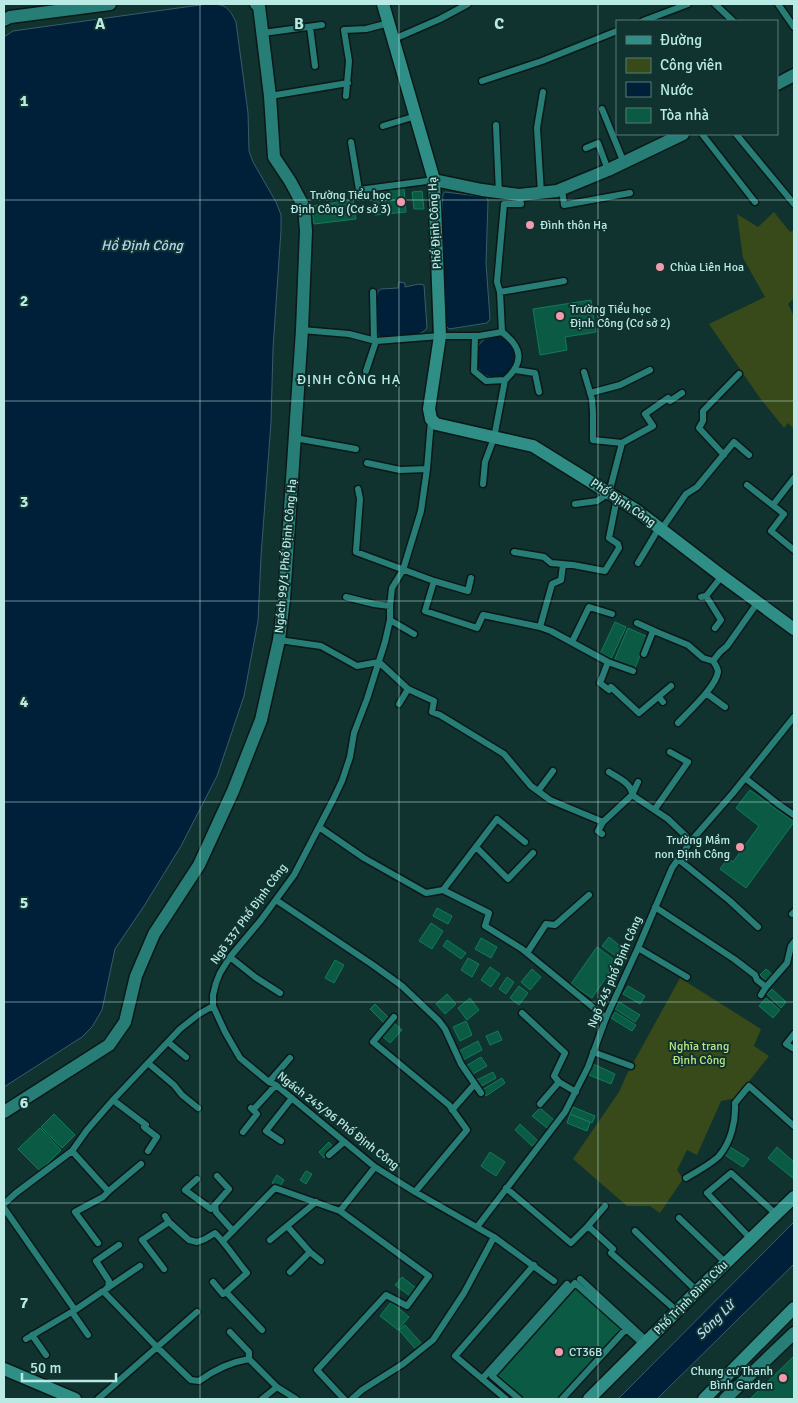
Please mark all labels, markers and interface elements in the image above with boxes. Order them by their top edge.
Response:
text: A [95,14,106,34]
text: B [294,14,304,34]
text: C [494,14,504,34]
legend [616,20,778,135]
text: Đường [660,31,702,49]
text: Công viên [660,56,723,74]
text: Nước [660,81,693,99]
text: 1 [20,91,29,111]
text: Tòa nhà [660,106,709,124]
street label: Phố Định Công Hạ [425,177,445,269]
place label: Trường Tiểu học Định Công (Cơ sở 3) [291,188,391,217]
marker: Trường Tiểu học Định Công (Cơ sở 3) [395,196,407,208]
place label: Đình thôn Hạ [540,218,607,233]
marker: Đình thôn Hạ [524,219,536,231]
water label: Hồ Định Công [101,237,185,254]
place label: Chùa Liên Hoa [670,260,744,275]
marker: Chùa Liên Hoa [654,261,666,273]
text: 2 [20,291,28,311]
place label: Trường Tiểu học Định Công (Cơ sở 2) [570,302,671,331]
marker: Trường Tiểu học Định Công (Cơ sở 2) [554,310,566,322]
district label: ĐỊNH CÔNG HẠ [297,371,401,388]
street label: Phố Định Công [588,476,658,530]
street label: Ngách 99/1 Phố Định Công Hạ [272,478,300,634]
text: 3 [20,492,28,512]
text: 4 [20,692,29,712]
place label: Trường Mầm non Định Công [655,833,730,862]
marker: Trường Mầm non Định Công [734,841,746,853]
street label: Ngõ 337 Phố Định Công [207,861,291,967]
text: 5 [20,893,28,913]
street label: Ngõ 245 phố Định Công [585,914,645,1030]
park label: Nghĩa trang Định Công [669,1039,729,1068]
street label: Ngách 245/96 Phố Định Công [274,1069,402,1173]
text: 6 [20,1093,29,1113]
street label: Phố Trịnh Đình Cửu [651,1258,731,1338]
text: 7 [20,1293,29,1313]
water label: Sông Lừ [692,1295,740,1343]
place label: CT36B [569,1345,602,1360]
marker: CT36B [553,1346,565,1358]
scale bar [22,1350,116,1382]
text: 50 m [30,1359,61,1377]
place label: Chung cư Thanh Bình Garden [690,1364,773,1393]
marker: Chung cư Thanh Bình Garden [777,1372,789,1384]

